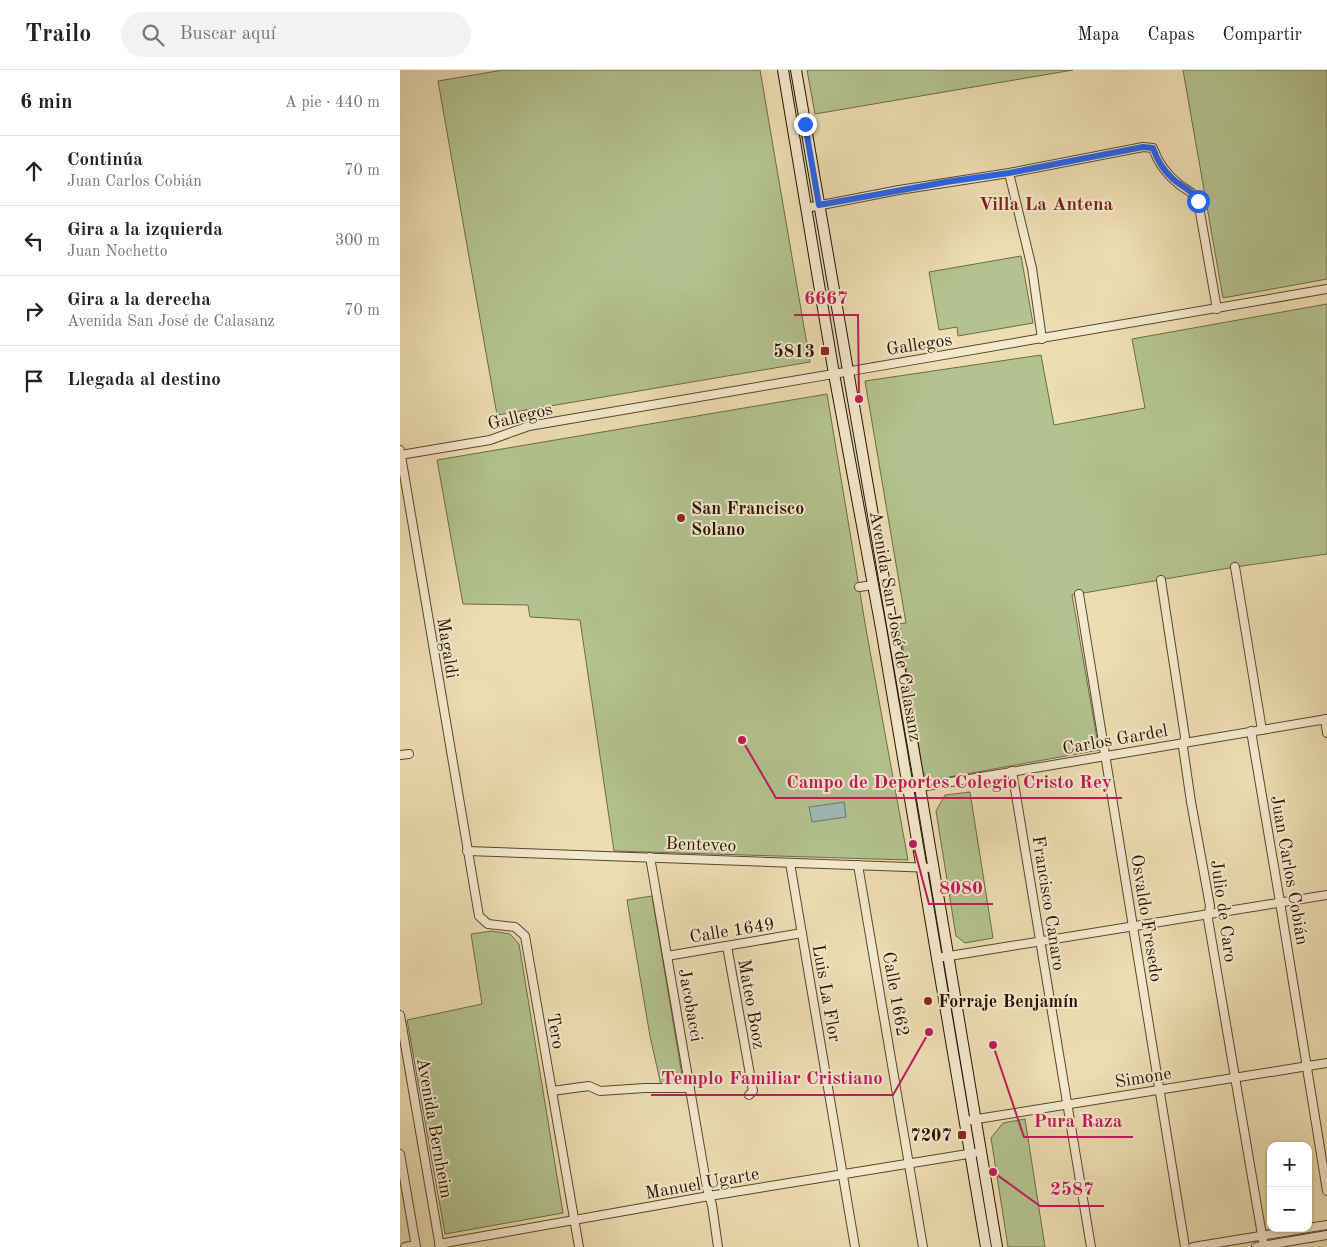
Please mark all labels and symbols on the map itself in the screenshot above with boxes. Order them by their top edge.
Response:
route end [794,113,817,136]
route start [1187,190,1210,213]
district label: Villa La Antena [979,196,1114,215]
callout: 6667 [794,281,858,315]
text: 6667 [804,290,848,309]
street label: Gallegos [885,331,953,359]
place label: 5813 [773,343,815,361]
marker: 5813 [819,345,831,357]
street label: Gallegos [486,400,555,434]
place label: San Francisco Solano [691,500,804,539]
street label: Avenida San José de Calasanz [866,509,924,743]
marker: San Francisco Solano [675,512,687,524]
street label: Magaldi [433,616,461,680]
street label: Carlos Gardel [1061,722,1169,758]
callout: Campo de Deportes Colegio Cristo Rey [776,764,1122,798]
text: Campo de Deportes Colegio Cristo Rey [786,774,1112,793]
street label: Juan Carlos Cobián [1267,794,1311,947]
street label: Francisco Canaro [1028,834,1068,972]
street label: Benteveo [665,835,737,855]
street label: Osvaldo Fresedo [1127,853,1165,983]
street label: Julio de Caro [1207,859,1239,963]
callout: 8080 [929,870,993,904]
text: 8080 [939,880,983,899]
street label: Calle 1649 [688,915,776,947]
street label: Luis La Flor [809,943,844,1044]
street label: Calle 1662 [879,950,911,1038]
street label: Mateo Booz [734,958,768,1050]
street label: Jacobacci [675,967,705,1043]
place label: Forraje Benjamín [938,993,1078,1011]
marker: Forraje Benjamín [922,995,934,1007]
street label: Tero [543,1012,567,1051]
street label: Avenida Bernheim [413,1056,455,1200]
callout: Templo Familiar Cristiano [651,1061,893,1095]
street label: Simone [1113,1065,1173,1091]
text: Templo Familiar Cristiano [661,1070,883,1089]
callout: Pura Raza [1024,1103,1133,1137]
text: Pura Raza [1034,1113,1123,1132]
place label: 7207 [910,1127,952,1145]
marker: 7207 [956,1129,968,1141]
street label: Manuel Ugarte [644,1165,761,1203]
callout: 2587 [1040,1172,1104,1206]
text: 2587 [1050,1181,1094,1200]

